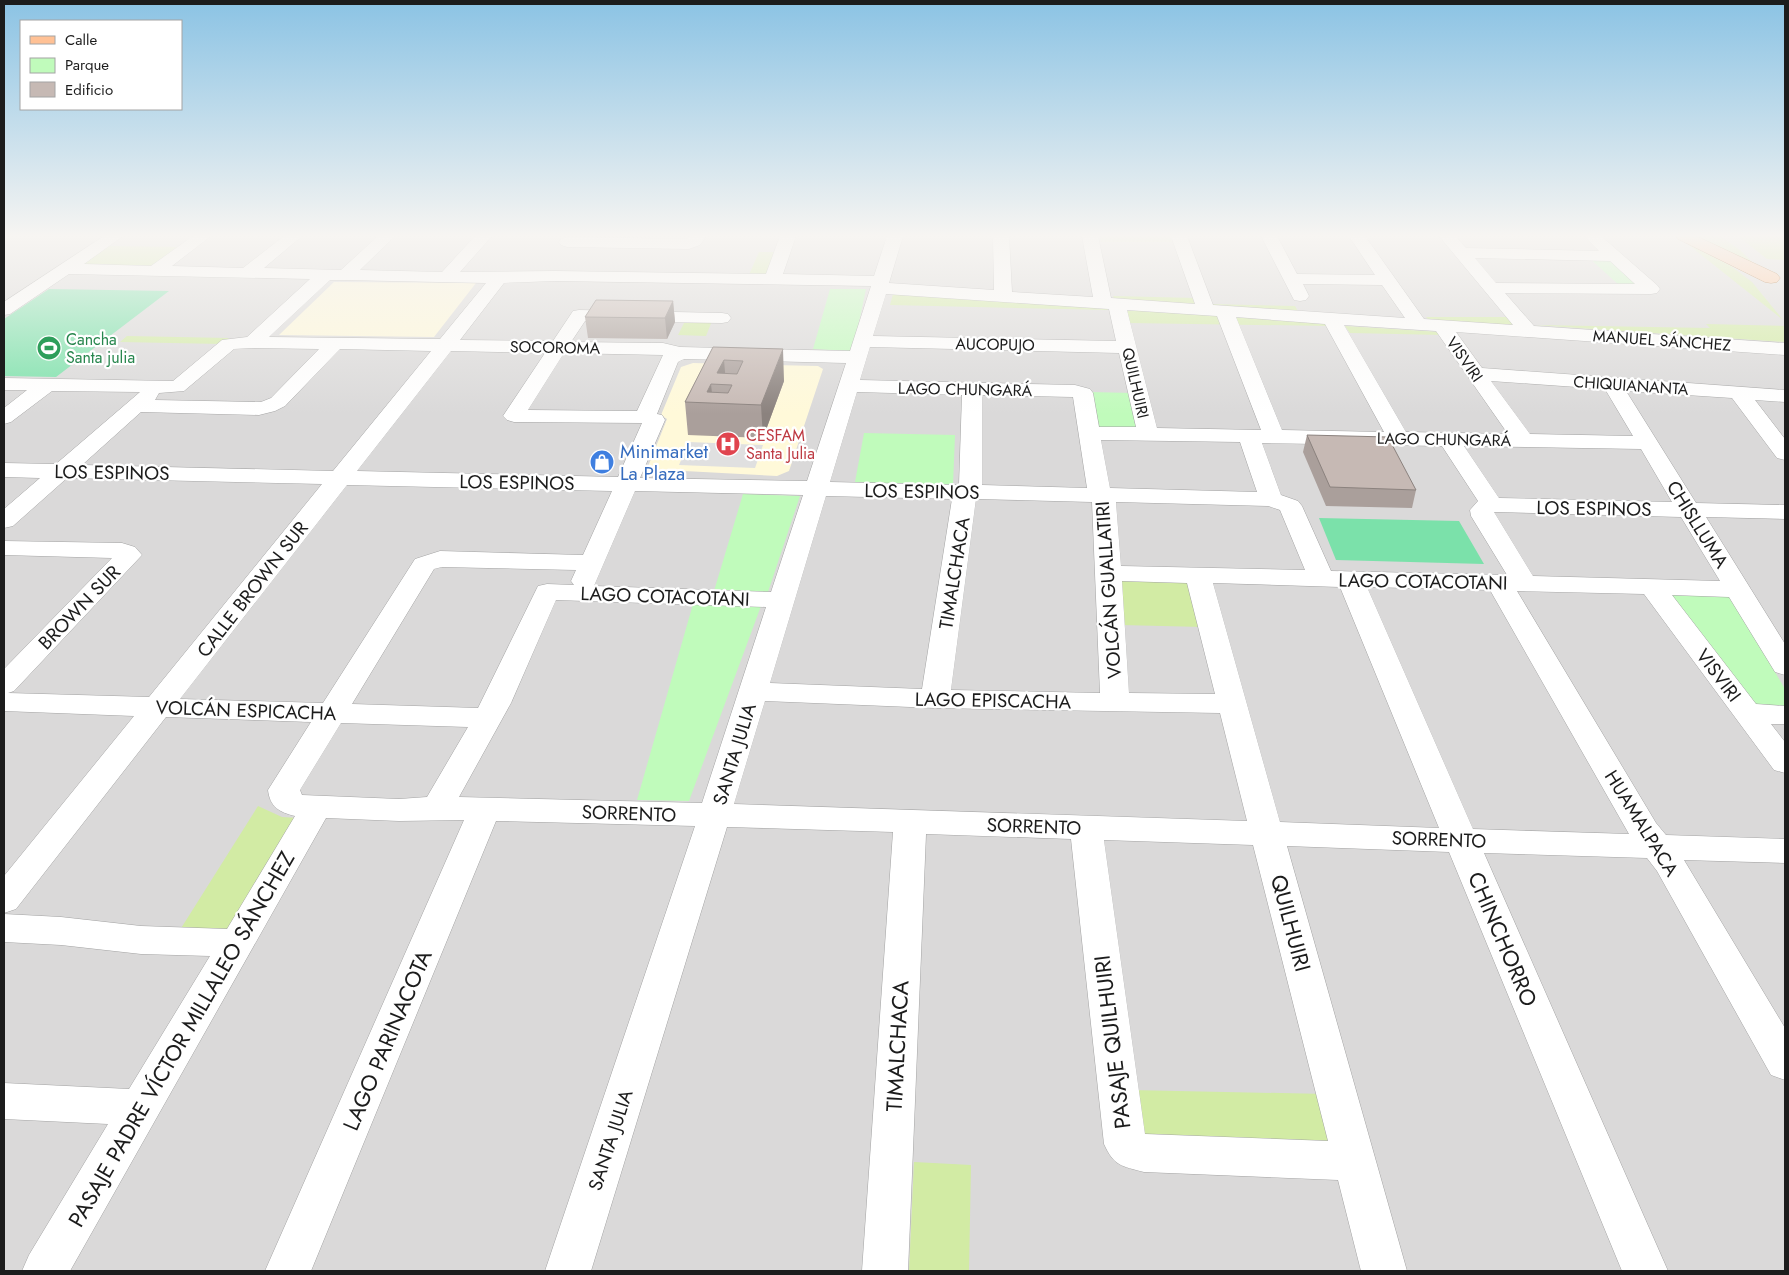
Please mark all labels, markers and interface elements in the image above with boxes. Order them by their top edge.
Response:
legend [20,20,182,110]
text: Calle [65,29,97,51]
text: Parque [65,54,109,76]
text: Edificio [65,79,113,101]
street label: MANUEL SÁNCHEZ [1592,324,1732,357]
place label: Cancha Santa julia [66,328,135,369]
street label: AUCOPUJO [955,332,1035,357]
street label: VISVIRI [1441,332,1489,387]
sports icon: Cancha Santa julia [36,335,62,361]
street label: SOCOROMA [510,335,601,360]
street label: QUILHUIRI [1116,345,1155,421]
street label: CHIQUIANANTA [1573,370,1690,401]
street label: LAGO CHUNGARÁ [898,377,1033,402]
place label: CESFAM Santa Julia [746,424,815,465]
street label: LAGO CHUNGARÁ [1377,427,1512,452]
hospital icon: CESFAM Santa Julia [715,431,741,457]
place label: Minimarket La Plaza [620,438,709,487]
shop icon: Minimarket La Plaza [589,449,615,475]
street label: LOS ESPINOS [54,458,170,487]
street label: LOS ESPINOS [459,468,575,497]
street label: CHISLLUMA [1660,475,1735,574]
street label: LOS ESPINOS [864,477,980,506]
street label: LOS ESPINOS [1536,494,1652,523]
street label: VOLCÁN GUALLATIRI [1089,500,1128,680]
street label: CALLE BROWN SUR [191,515,314,663]
street label: TIMALCHACA [932,515,977,631]
street label: BROWN SUR [32,559,127,656]
street label: LAGO COTACOTANI [1338,567,1508,596]
street label: LAGO COTACOTANI [580,580,750,613]
street label: VISVIRI [1690,643,1747,707]
street label: LAGO EPISCACHA [915,686,1072,715]
street label: VOLCÁN ESPICACHA [155,694,337,727]
street label: SANTA JULIA [706,700,763,808]
street label: HUAMALPACA [1598,765,1685,882]
street label: SORRENTO [581,798,677,829]
street label: SORRENTO [986,811,1082,842]
street label: SORRENTO [1391,824,1487,855]
street label: PASAJE PADRE VÍCTOR MILLALEO SÁNCHEZ [60,845,302,1233]
street label: CHINCHORRO [1460,867,1546,1011]
street label: QUILHUIRI [1263,871,1319,975]
street label: LAGO PARINACOTA [334,944,440,1135]
street label: PASAJE QUILHUIRI [1085,953,1139,1131]
street label: TIMALCHACA [878,979,916,1112]
street label: SANTA JULIA [581,1086,640,1194]

